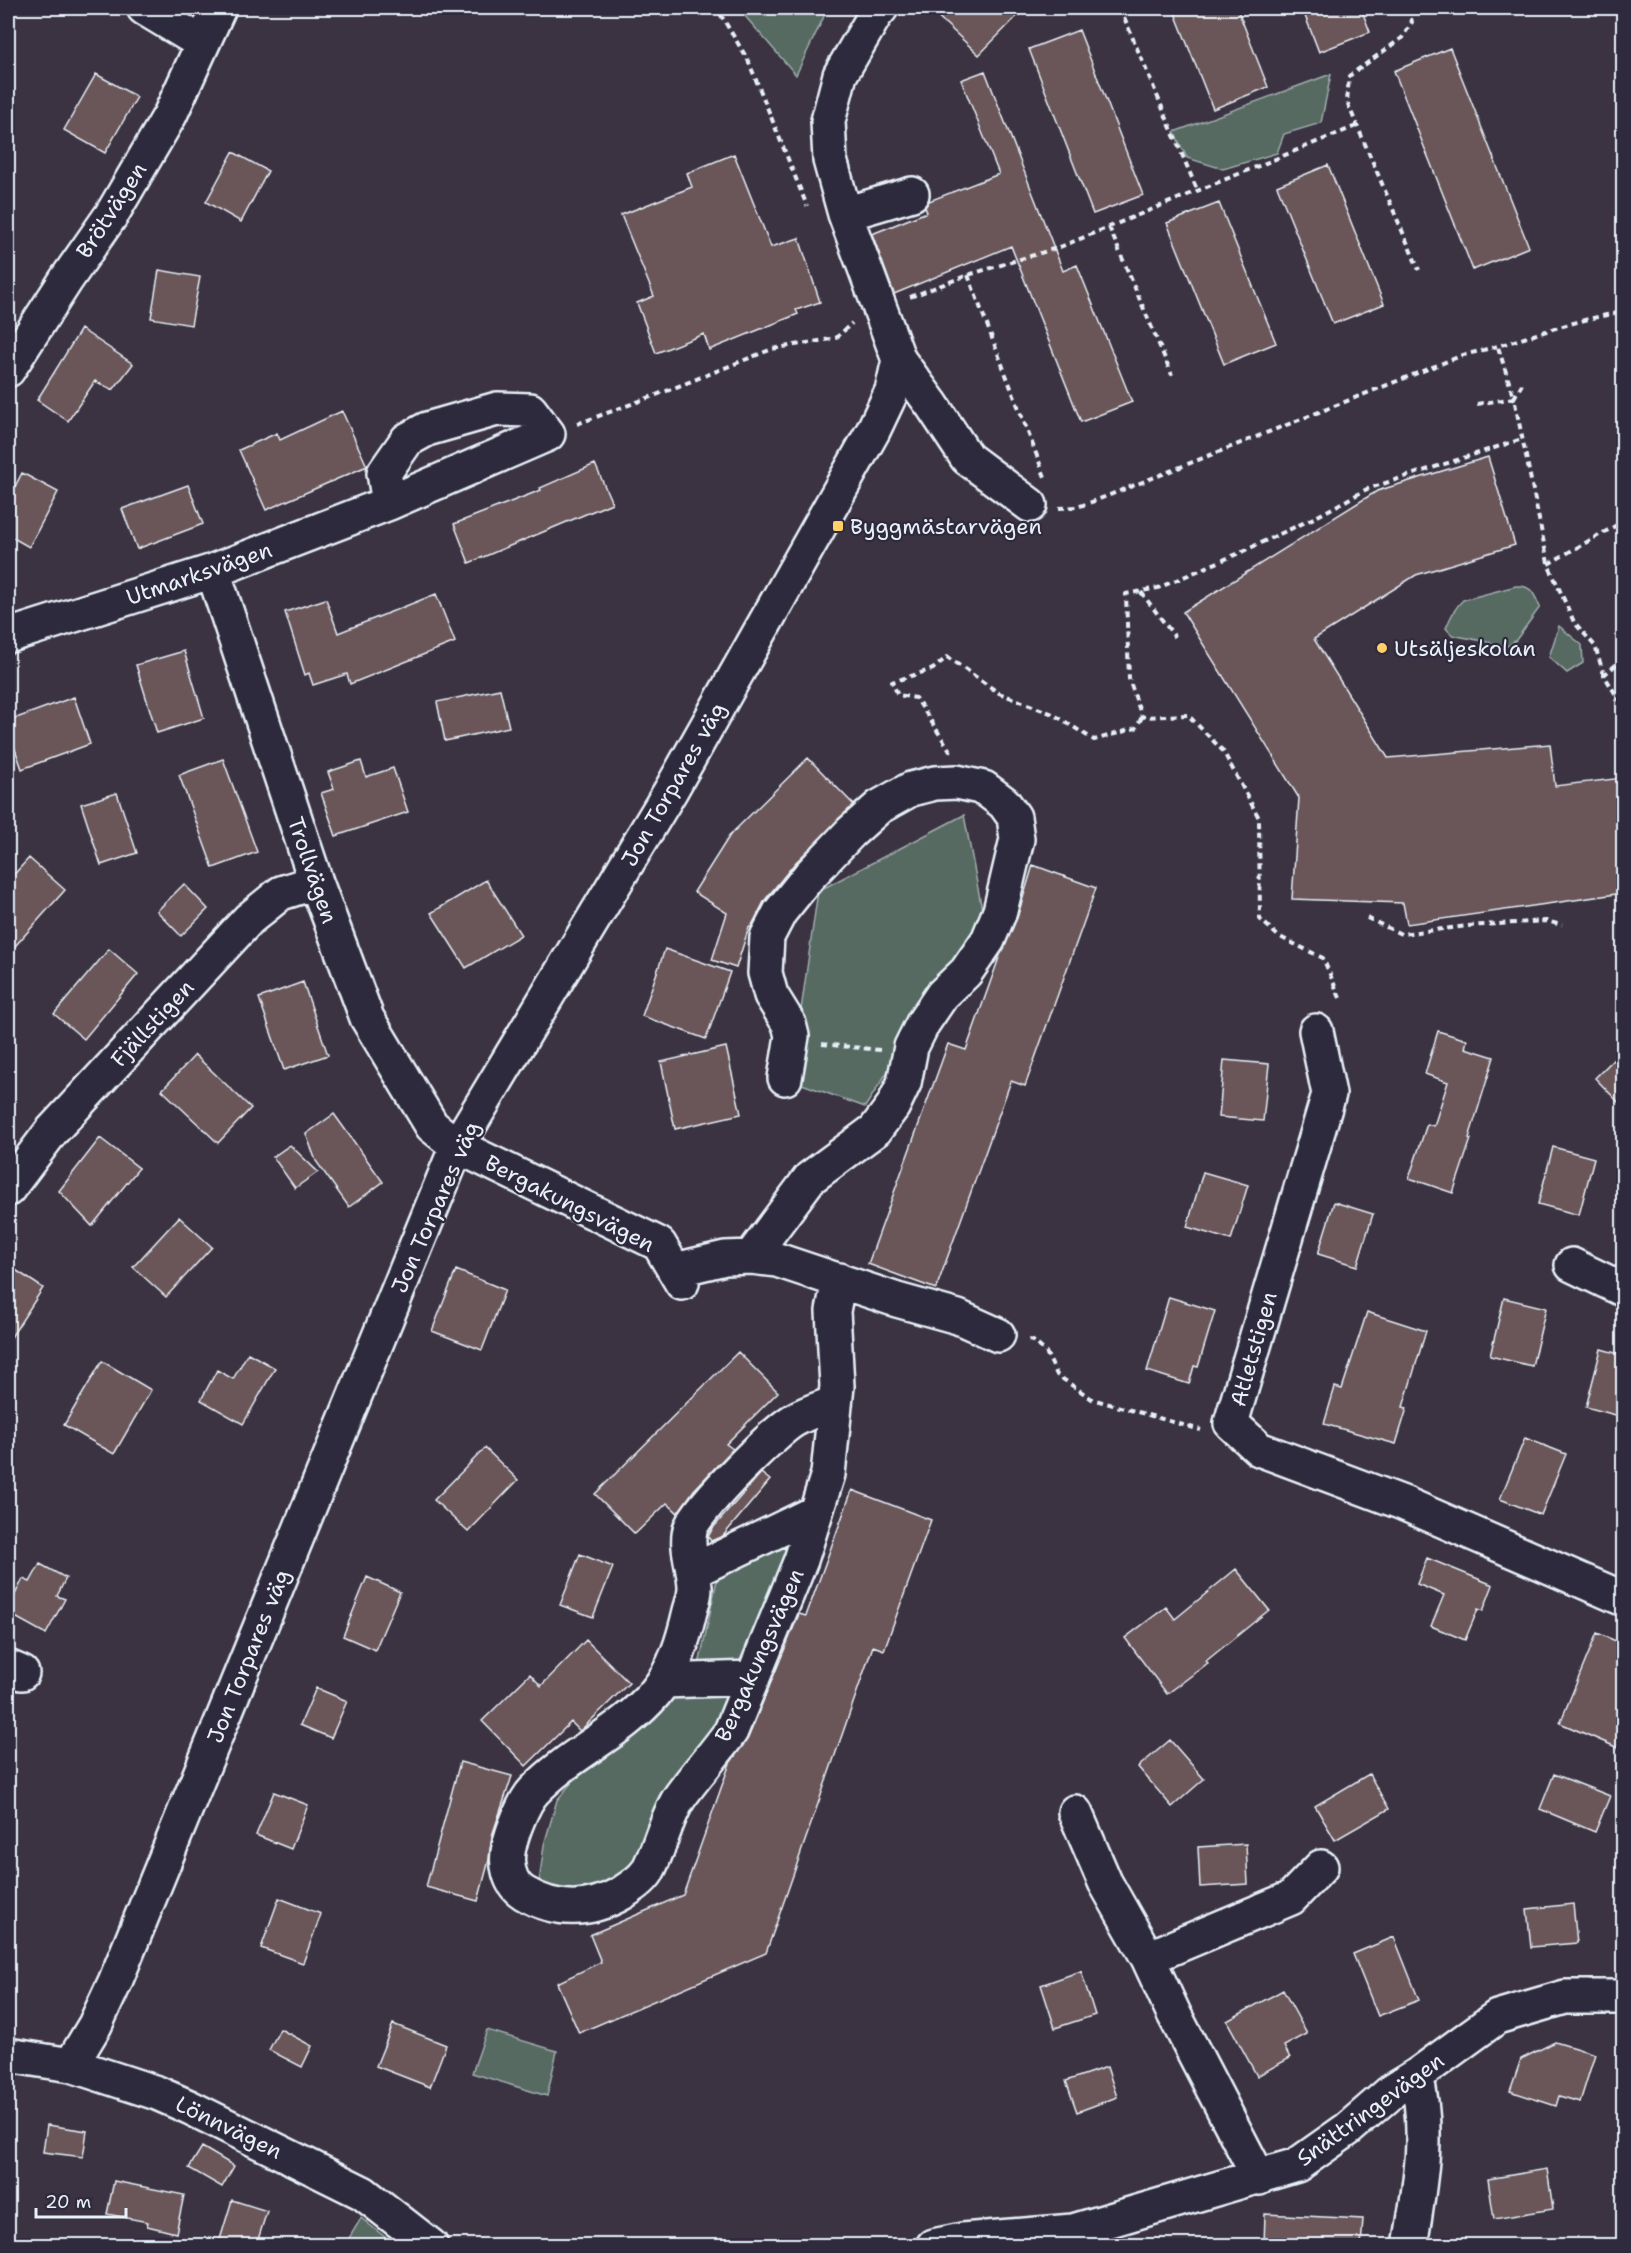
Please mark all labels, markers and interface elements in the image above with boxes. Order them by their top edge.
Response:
street label: Brötvägen [70,157,153,264]
place label: Byggmästarvägen [850,512,1042,541]
marker: Byggmästarvägen [831,519,845,533]
street label: Utmarksvägen [122,535,276,612]
place label: Utsäljeskolan [1394,634,1536,663]
marker: Utsäljeskolan [1375,641,1389,655]
street label: Jon Torpares väg [615,697,732,872]
street label: Trollvägen [281,813,344,927]
street label: Fjällstigen [104,973,200,1073]
street label: Jon Torpares väg [385,1117,486,1298]
street label: Bergakungsvägen [480,1148,660,1259]
street label: Atletstigen [1223,1288,1284,1410]
street label: Bergakungsvägen [708,1564,811,1746]
street label: Jon Torpares väg [200,1565,297,1747]
street label: Snättringevägen [1291,2046,1450,2173]
street label: Lönnvägen [171,2089,287,2166]
scale bar [36,2181,126,2219]
text: 20 m [45,2190,91,2214]

